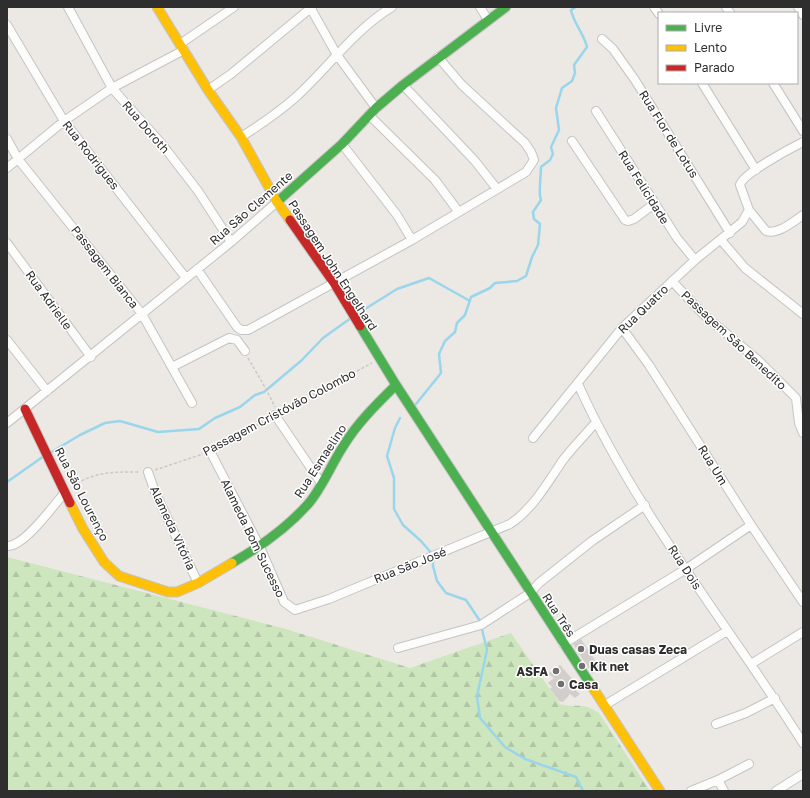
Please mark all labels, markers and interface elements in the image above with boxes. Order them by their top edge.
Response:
legend [658,12,798,84]
text: Livre [694,20,722,35]
text: Lento [694,40,727,55]
text: Parado [694,60,734,75]
street label: Rua Flor de Lotus [636,87,702,181]
street label: Rua Doroth [119,98,173,156]
street label: Rua Rodrigues [59,118,123,192]
street label: Rua Felicidade [615,147,673,227]
street label: Rua São Clemente [206,168,296,248]
street label: Passagem John Engelhard [285,197,381,333]
street label: Passagem Bianca [68,223,142,311]
street label: Rua Adrielle [22,267,76,333]
street label: Rua Quatro [615,281,671,337]
street label: Passagem São Benedito [678,287,790,393]
street label: Passagem Cristóvão Colombo [200,365,358,459]
street label: Rua Esmaelino [291,421,349,501]
street label: Rua Um [695,442,731,488]
street label: Rua São Lourenço [52,445,112,543]
street label: Alameda Bom Sucesso [218,476,288,600]
street label: Alameda Vitória [147,484,199,572]
street label: Rua Dois [665,542,705,592]
street label: Rua São José [372,544,448,586]
street label: Rua Três [539,590,579,640]
place label: Duas casas Zeca [589,642,687,657]
marker: Duas casas Zeca [576,644,586,654]
place label: Kit net [590,659,629,674]
marker: Kit net [577,661,587,671]
place label: ASFA [517,664,548,679]
marker: ASFA [551,666,561,676]
place label: Casa [569,677,598,692]
marker: Casa [556,679,566,689]

